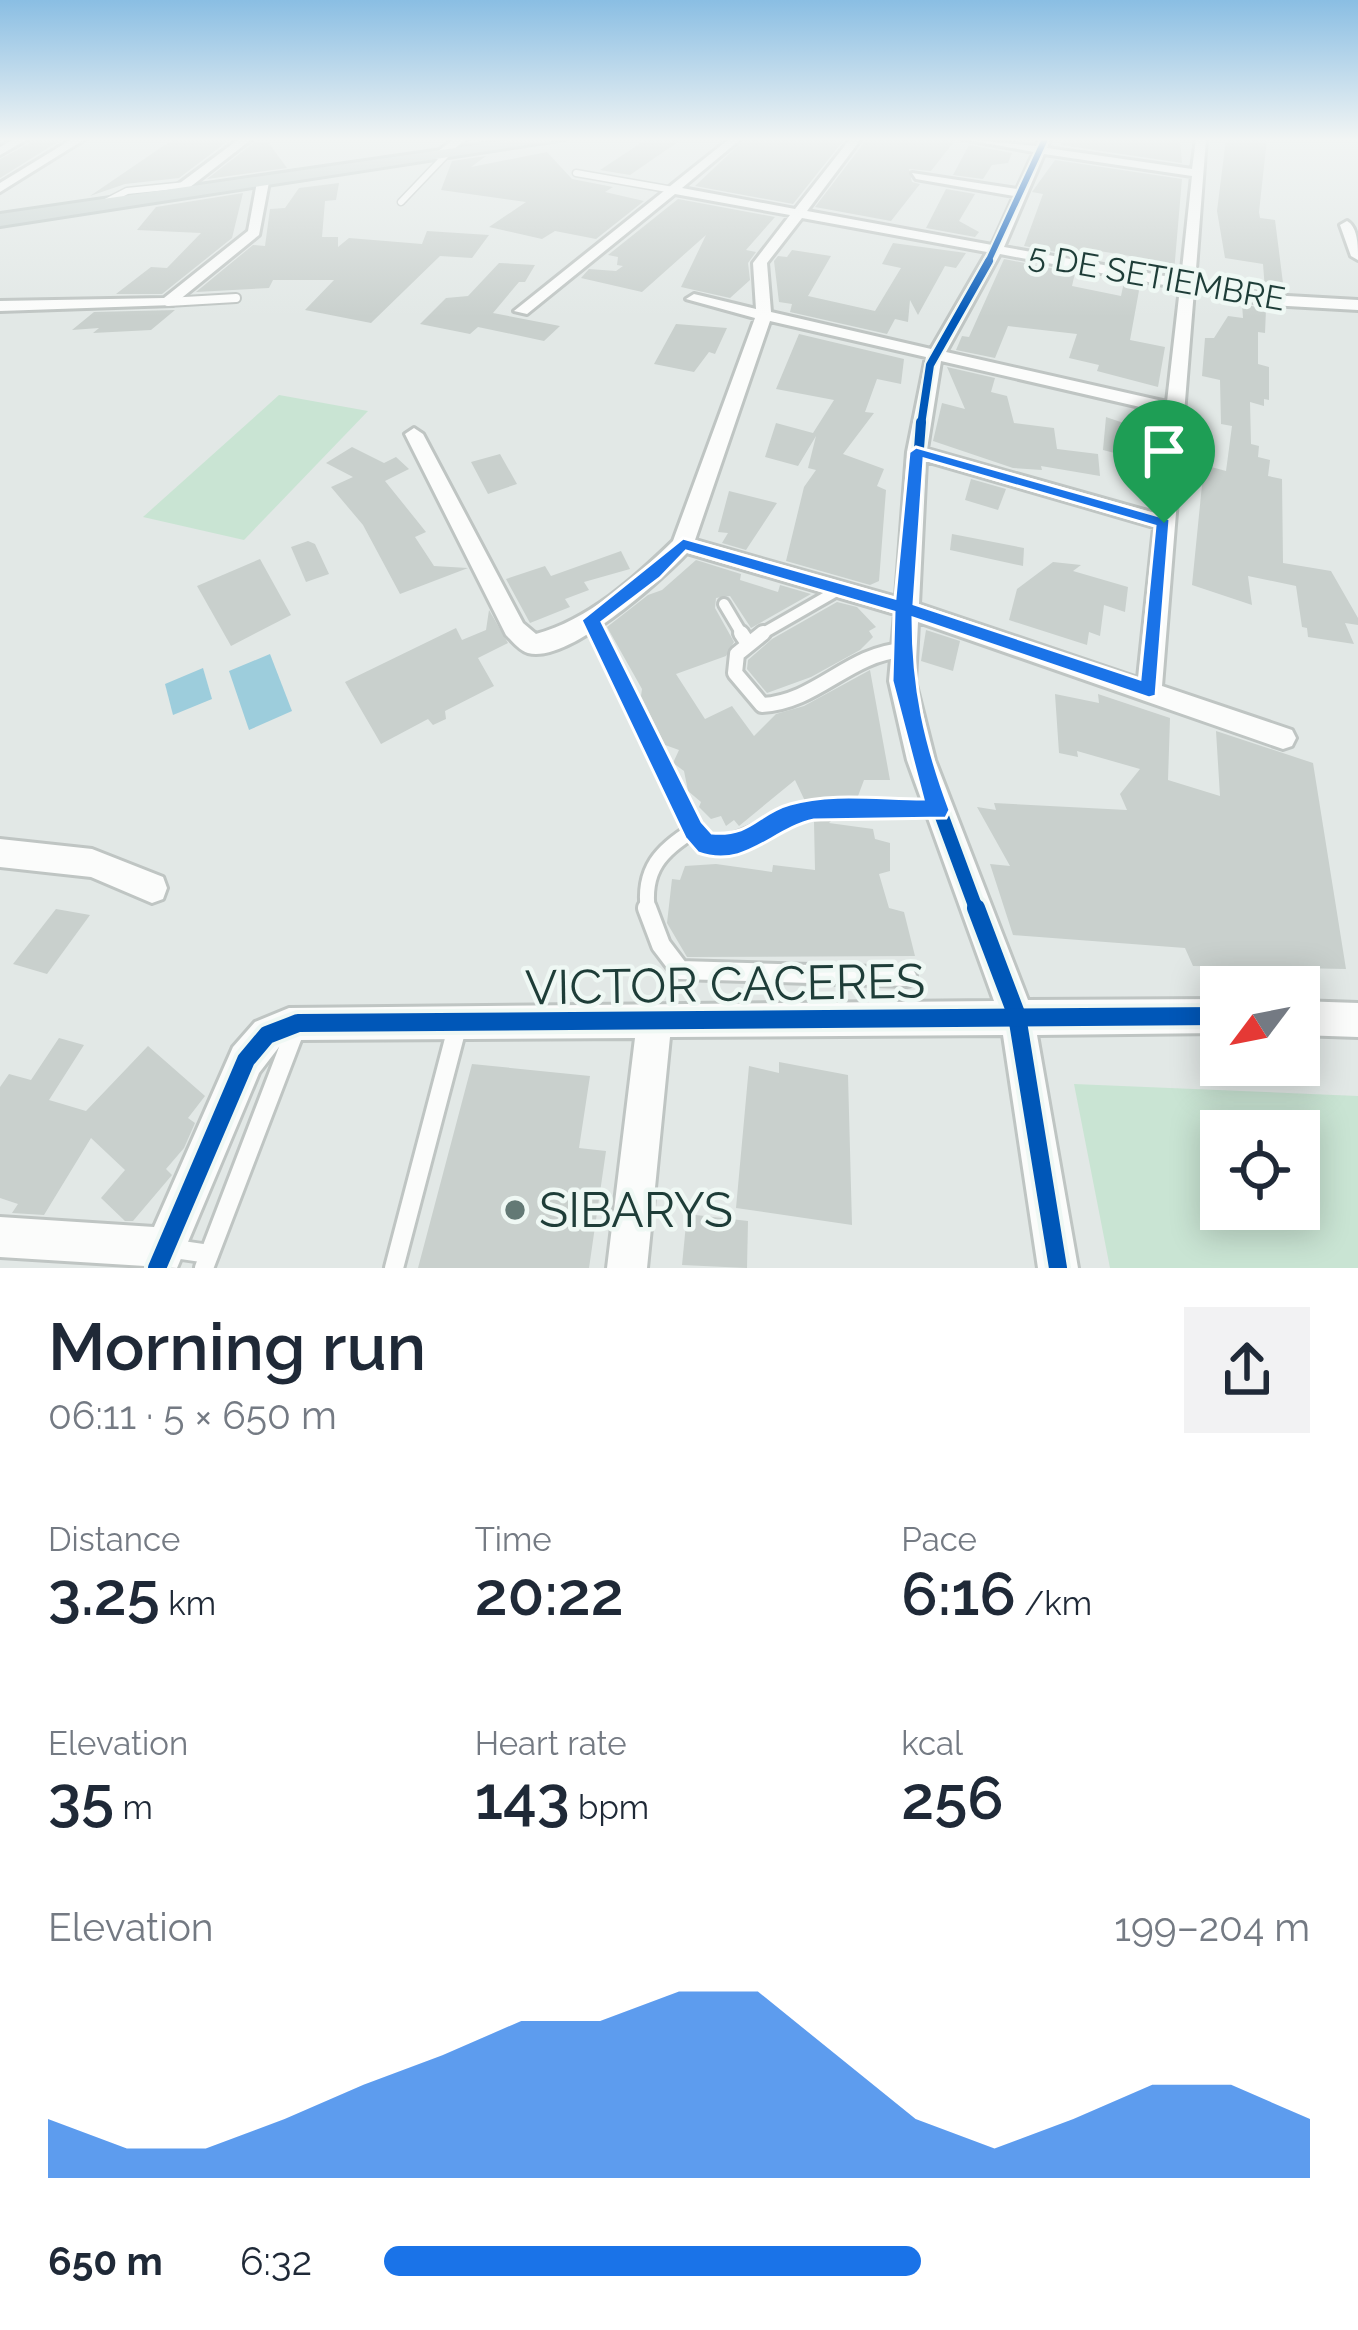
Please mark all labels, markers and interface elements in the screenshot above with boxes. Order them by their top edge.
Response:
street label: 5 DE SETIEMBRE [1026,235,1288,319]
pin [1113,400,1215,523]
icon: arrive [1131,418,1197,484]
street label: VICTOR CACERES [524,953,926,1015]
north arrow [1200,966,1320,1086]
map controls [1200,966,1320,1230]
button: locate [1200,1110,1320,1230]
place label: SIBARYS [539,1182,733,1238]
marker: SIBARYS [502,1197,528,1223]
button: share [1184,1307,1310,1433]
text: Morning run [48,1308,426,1385]
text: 06:11 · 5 × 650 m [48,1392,337,1438]
text: Distance [48,1520,180,1559]
text: Time [475,1520,552,1559]
text: Pace [901,1520,977,1559]
text: 3.25 [48,1559,160,1629]
text: 20:22 [475,1559,624,1629]
text: 6:16 [901,1559,1016,1629]
text: km [160,1584,216,1623]
text: /km [1016,1584,1092,1623]
text: Elevation [48,1724,188,1763]
text: Heart rate [475,1724,627,1763]
text: kcal [901,1724,963,1763]
text: 35 [48,1763,114,1833]
text: 143 [475,1763,570,1833]
text: 256 [901,1763,1004,1833]
text: m [114,1788,153,1827]
text: bpm [570,1788,649,1827]
text: Elevation [48,1904,214,1950]
text: 199–204 m [1114,1904,1310,1950]
text: 650 m [48,2238,163,2284]
text: 6:32 [240,2238,312,2284]

